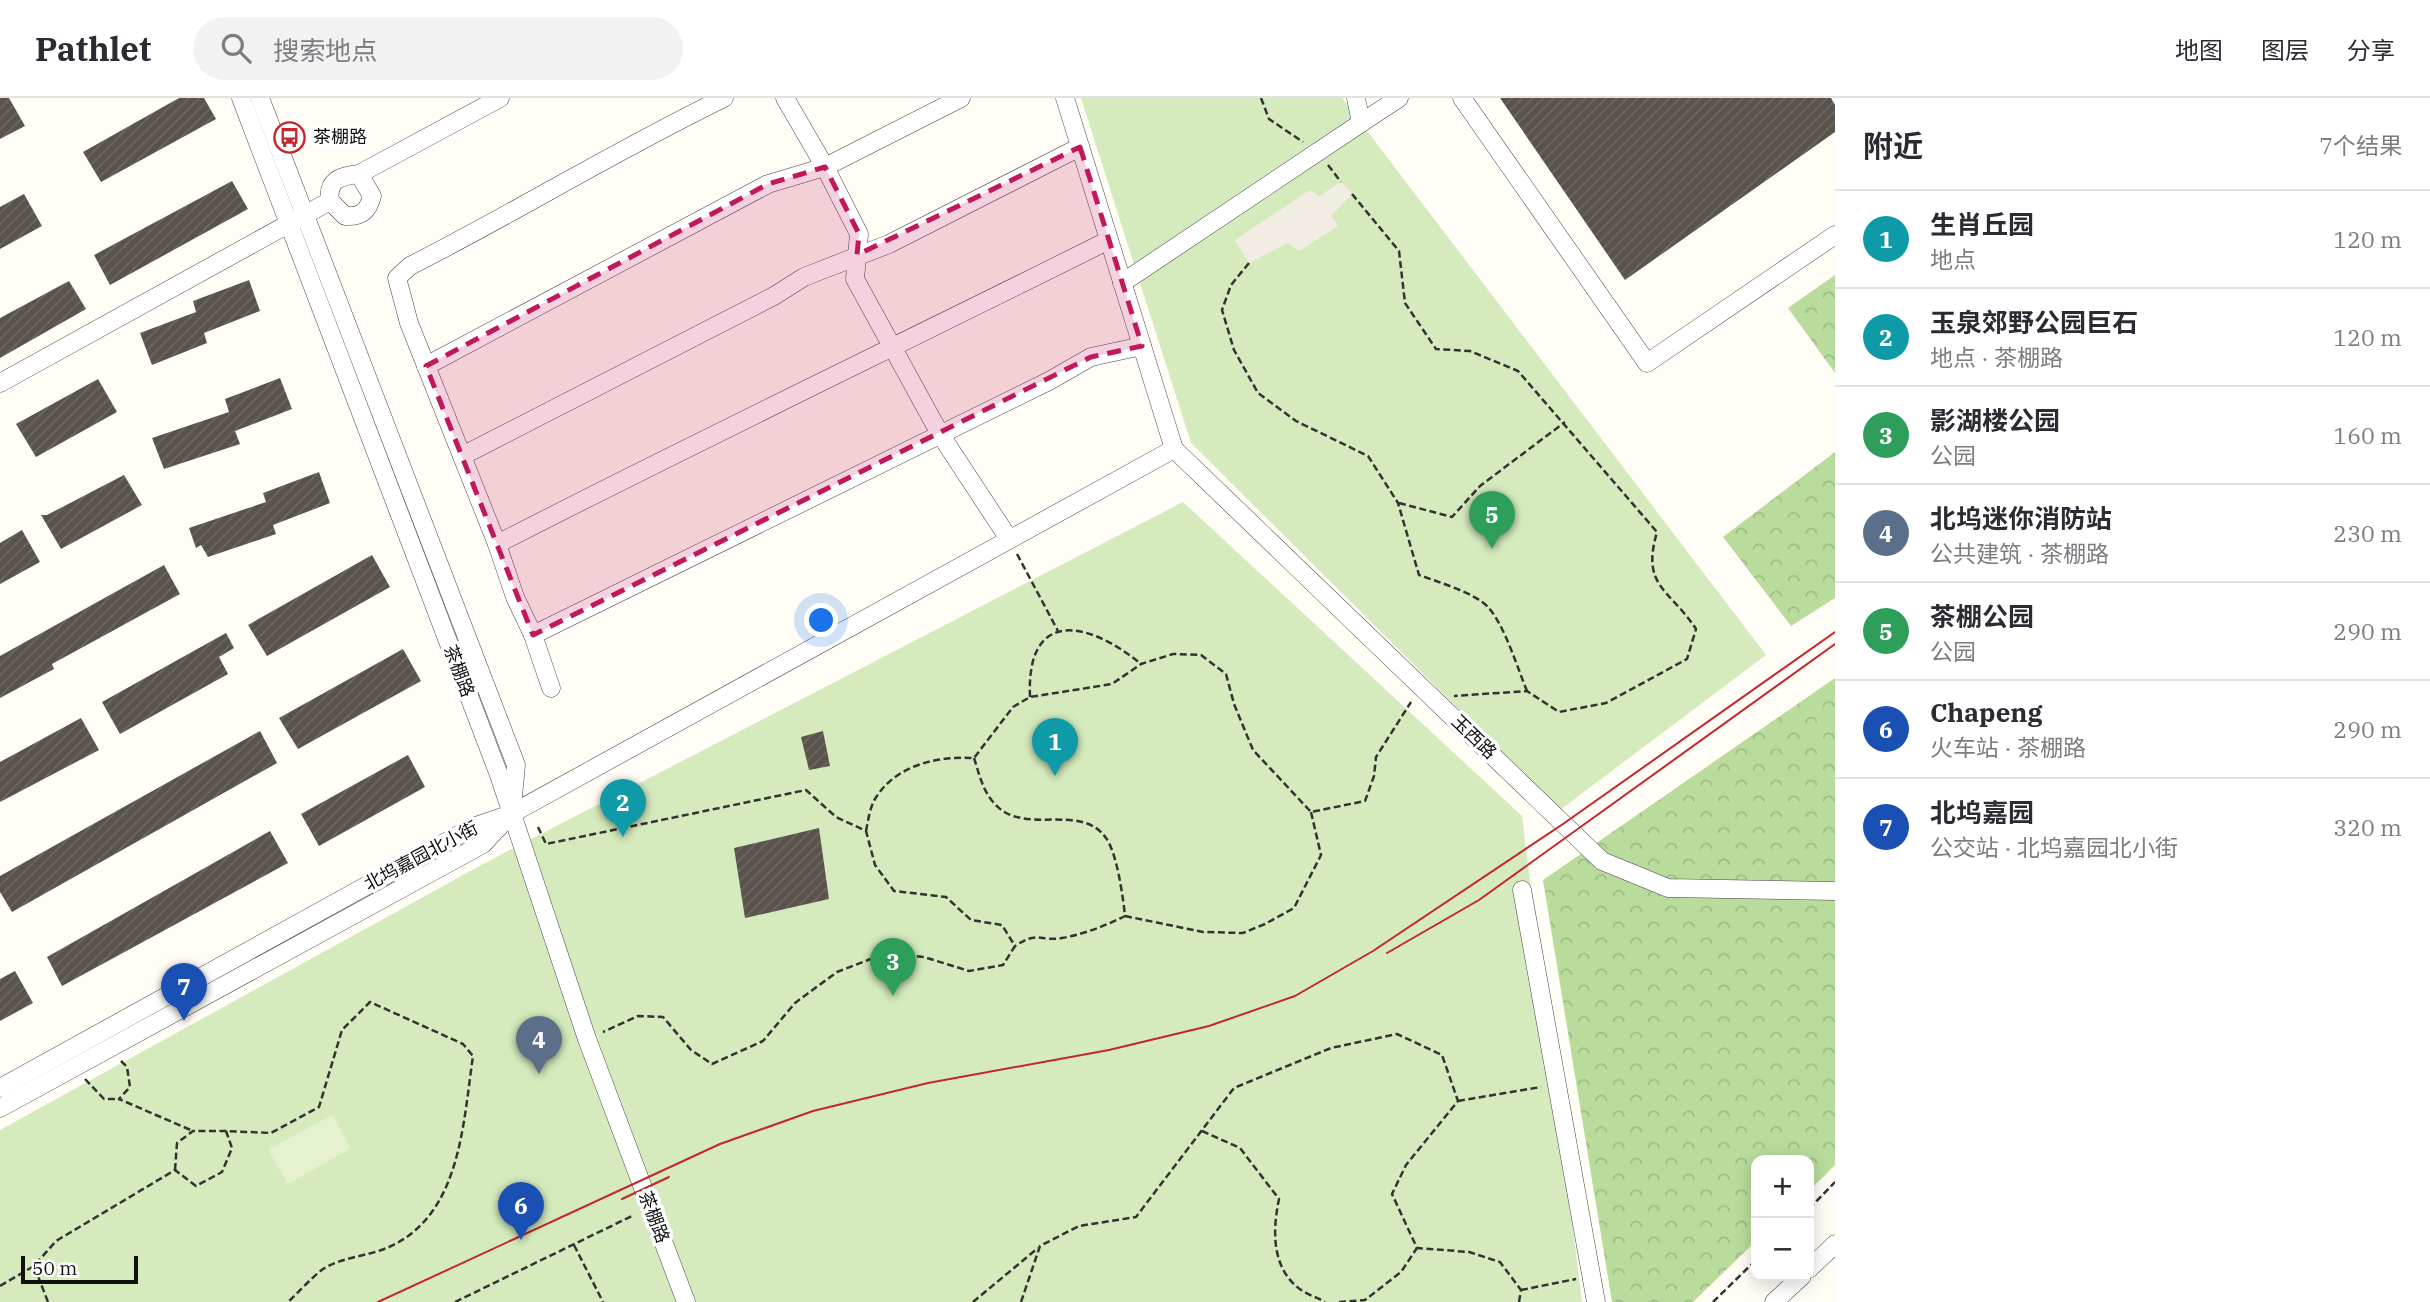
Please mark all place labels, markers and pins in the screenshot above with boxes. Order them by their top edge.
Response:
bus stop icon: 茶棚路 [273,120,307,154]
place label: 茶棚路 [313,125,367,148]
pin: 5 [1469,491,1515,549]
pin: 1 [1032,718,1078,776]
pin: 2 [600,779,646,837]
pin: 3 [870,938,916,996]
pin: 7 [161,963,207,1021]
pin: 4 [516,1016,562,1074]
pin: 6 [498,1182,544,1240]

